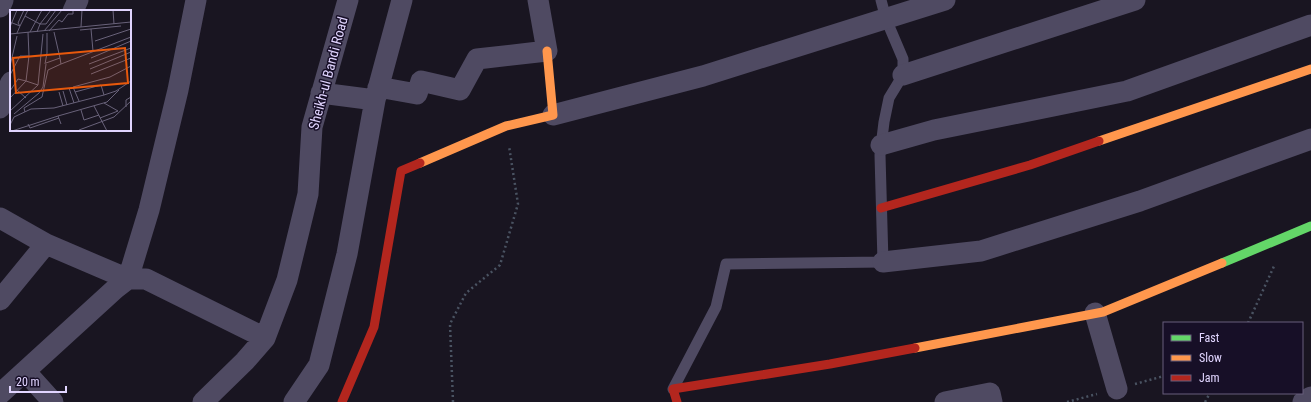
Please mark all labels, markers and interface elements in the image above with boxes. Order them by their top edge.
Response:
inset map [10,10,131,131]
street label: Sheikh-ul Bandi Road [305,15,351,131]
legend [1163,322,1303,394]
text: Fast [1199,331,1220,345]
text: Slow [1199,351,1222,365]
scale bar [10,368,66,394]
text: Jam [1199,371,1220,385]
text: 20 m [16,375,40,389]

